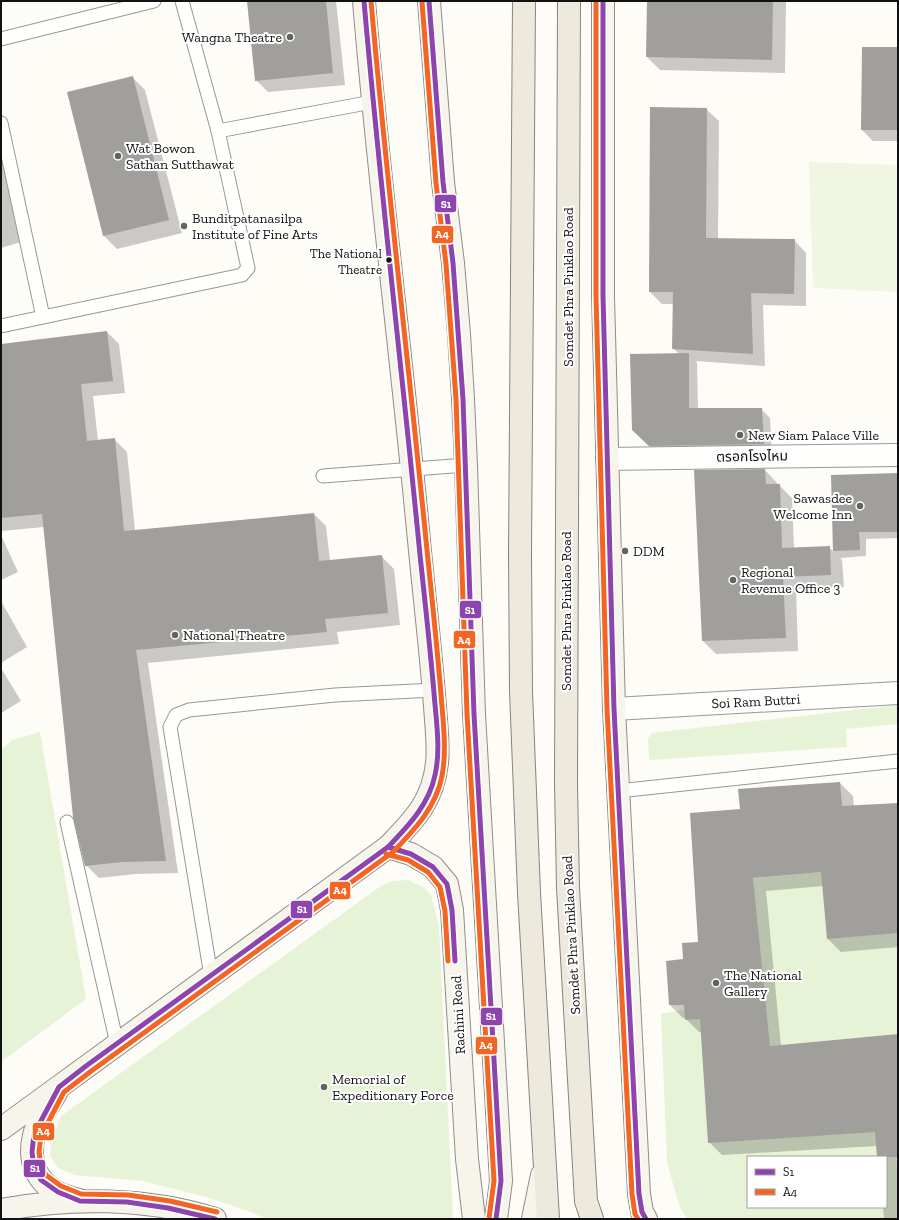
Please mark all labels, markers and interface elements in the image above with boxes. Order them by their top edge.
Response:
place label: Wangna Theatre [182,29,282,46]
marker: Wangna Theatre [285,32,295,42]
place label: Wat Bowon Sathan Sutthawat [126,140,235,173]
marker: Wat Bowon Sathan Sutthawat [113,151,123,161]
line badge: S1 [434,194,457,213]
text: S1 [441,198,452,211]
street label: Somdet Phra Pinklao Road [560,207,577,367]
place label: Bunditpatanasilpa Institute of Fine Arts [192,210,318,243]
marker: Bunditpatanasilpa Institute of Fine Arts [179,221,189,231]
line badge: A4 [431,225,454,244]
text: A4 [435,228,450,241]
place label: The National Theatre [310,246,383,277]
marker: The National Theatre [384,255,394,265]
place label: New Siam Palace Ville [748,427,880,444]
marker: New Siam Palace Ville [735,430,745,440]
street label: ตรอกโรงไหม [716,447,788,466]
place label: Sawasdee Welcome Inn [773,490,852,523]
marker: Sawasdee Welcome Inn [855,501,865,511]
street label: Somdet Phra Pinklao Road [558,531,575,691]
place label: DDM [633,543,665,560]
marker: DDM [620,546,630,556]
place label: Regional Revenue Office 3 [741,564,840,597]
marker: Regional Revenue Office 3 [728,575,738,585]
line badge: S1 [459,600,482,619]
text: S1 [465,604,476,617]
place label: National Theatre [183,627,285,644]
marker: National Theatre [170,630,180,640]
line badge: A4 [453,630,476,649]
text: A4 [457,634,472,647]
street label: Soi Ram Buttri [711,691,801,712]
street label: Somdet Phra Pinklao Road [559,855,584,1015]
line badge: A4 [329,881,351,900]
text: A4 [333,884,348,897]
line badge: S1 [290,900,313,919]
text: S1 [297,903,308,916]
place label: The National Gallery [724,967,802,1000]
street label: Rachini Road [448,975,469,1055]
marker: The National Gallery [711,978,721,988]
line badge: S1 [480,1007,503,1026]
text: S1 [486,1010,497,1023]
line badge: A4 [475,1036,498,1055]
text: A4 [479,1039,494,1052]
place label: Memorial of Expeditionary Force [332,1071,454,1104]
marker: Memorial of Expeditionary Force [319,1082,329,1092]
line badge: A4 [32,1122,55,1141]
text: A4 [36,1125,51,1138]
legend [747,1156,887,1208]
line badge: S1 [23,1159,46,1178]
text: S1 [30,1162,41,1175]
text: S1 [783,1165,794,1179]
text: A4 [783,1185,798,1199]

